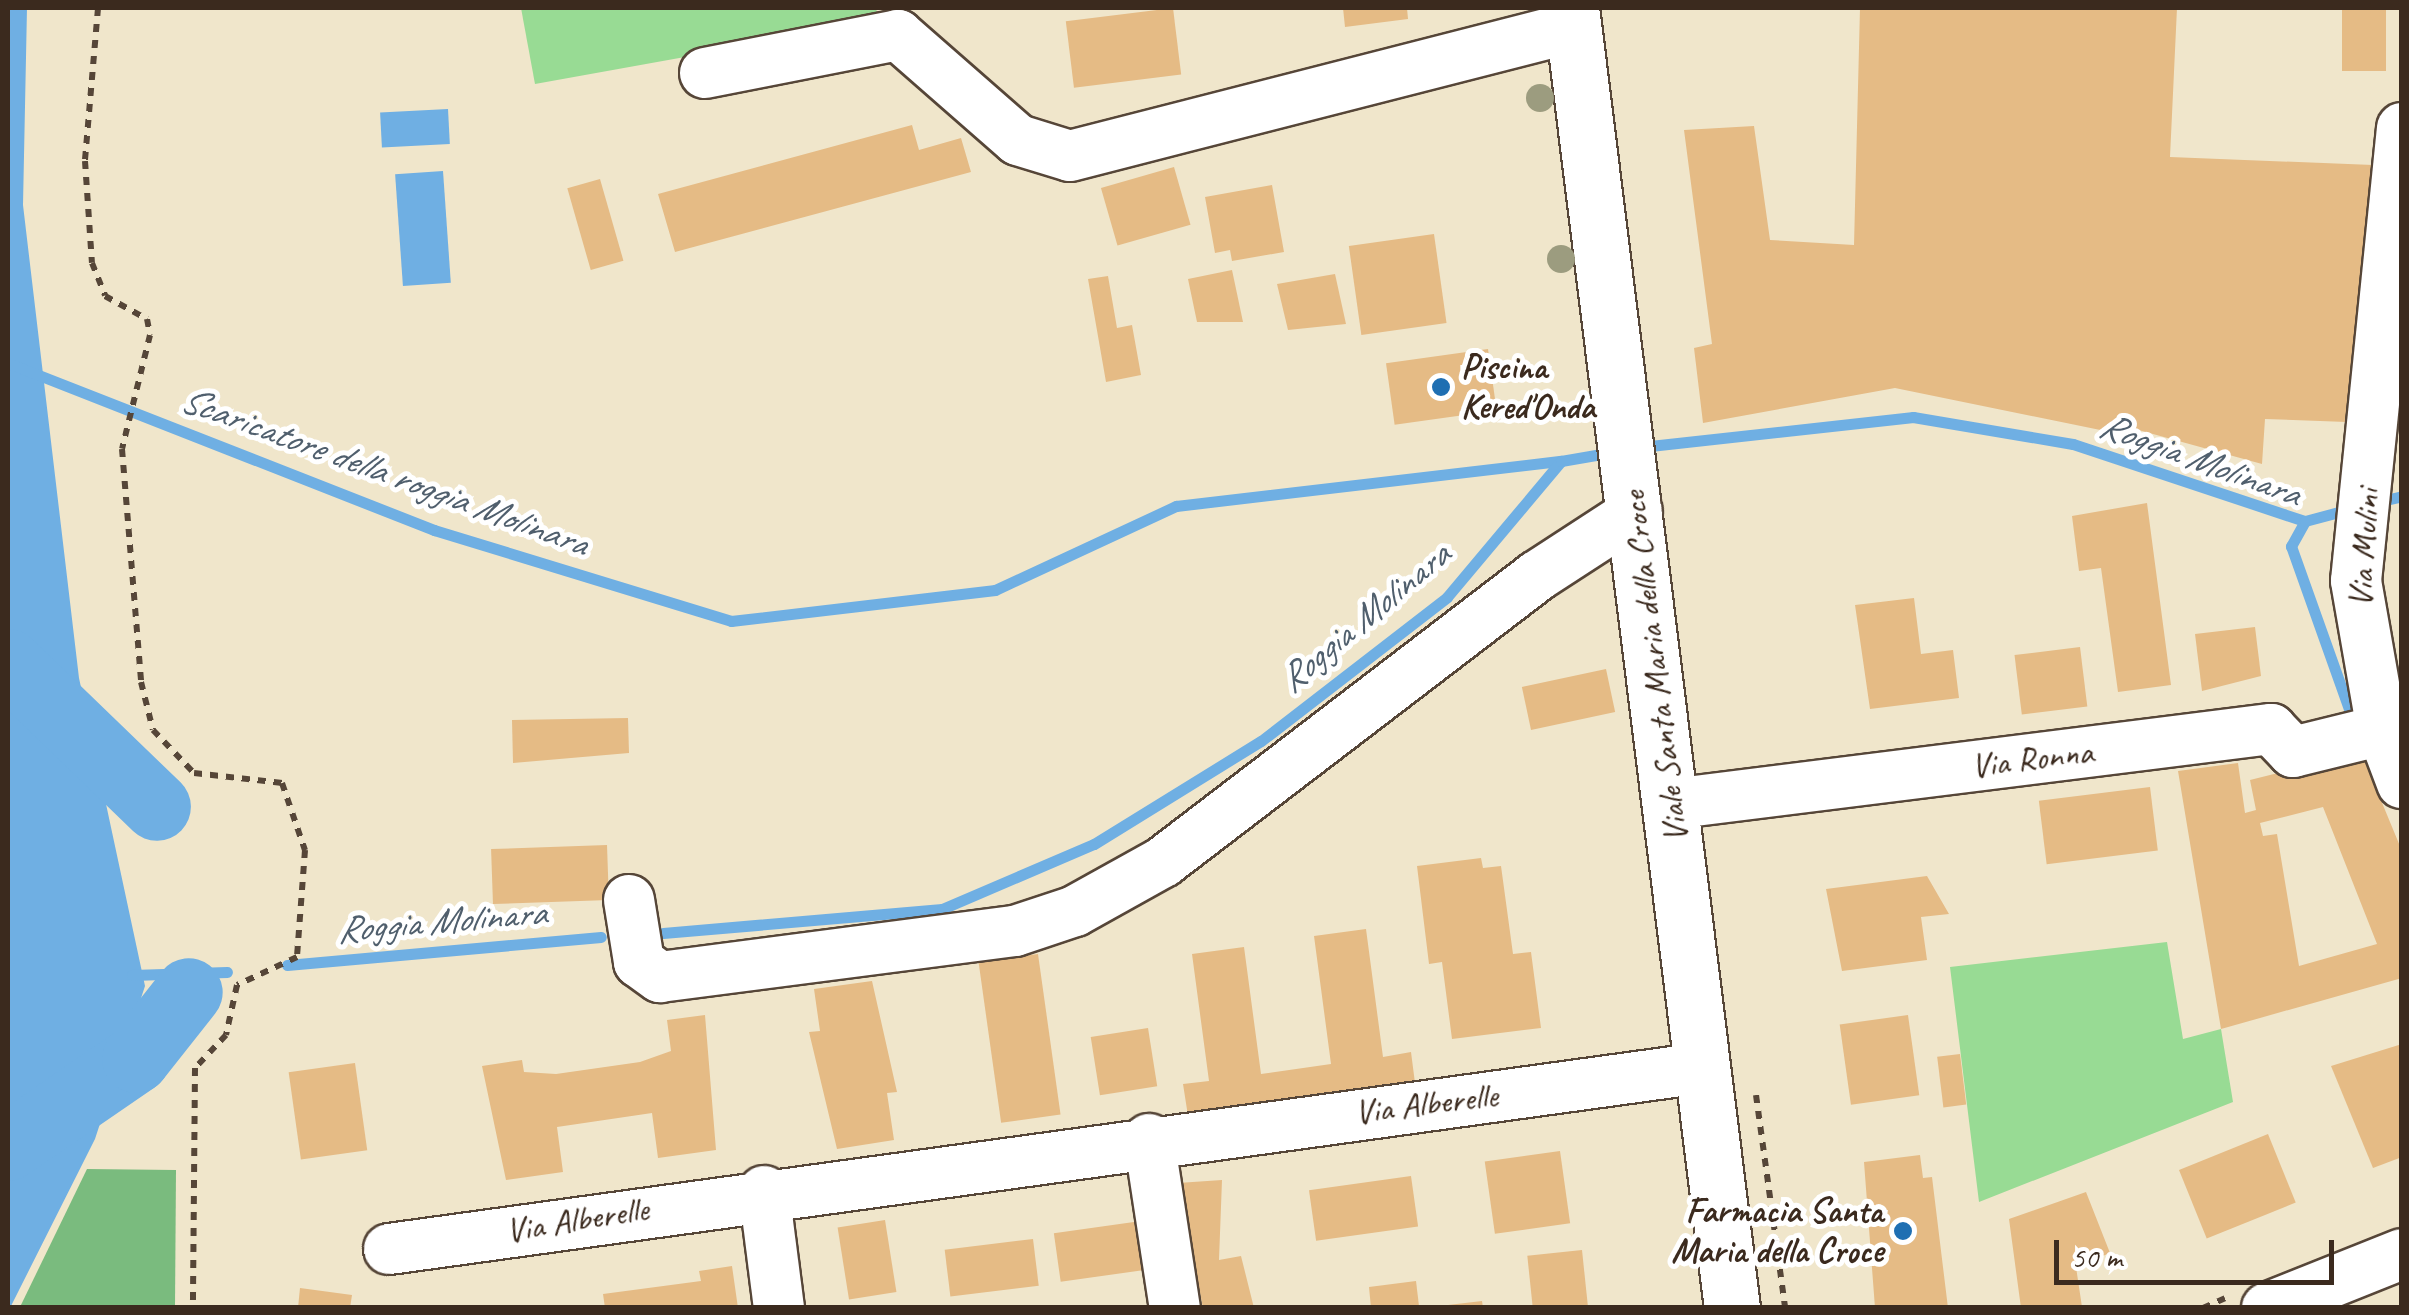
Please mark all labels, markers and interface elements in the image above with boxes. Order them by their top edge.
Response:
place label: Piscina Kered'Onda [1461,346,1595,428]
water label: Scaricatore della roggia Molinara [175,376,593,566]
marker: Piscina Kered'Onda [1430,376,1452,398]
water label: Roggia Molinara [2094,402,2306,516]
street label: Via Mulini [2339,487,2389,609]
street label: Viale Santa Maria della Croce [1613,490,1697,844]
water label: Roggia Molinara [1269,532,1459,702]
street label: Via Ronna [1969,731,2095,787]
water label: Roggia Molinara [335,889,547,953]
street label: Via Alberelle [1352,1074,1500,1134]
street label: Via Alberelle [503,1188,651,1252]
place label: Farmacia Santa Maria della Croce [1672,1190,1883,1272]
marker: Farmacia Santa Maria della Croce [1892,1220,1914,1242]
scale bar [2059,1220,2339,1282]
text: 50 m [2071,1238,2122,1276]

